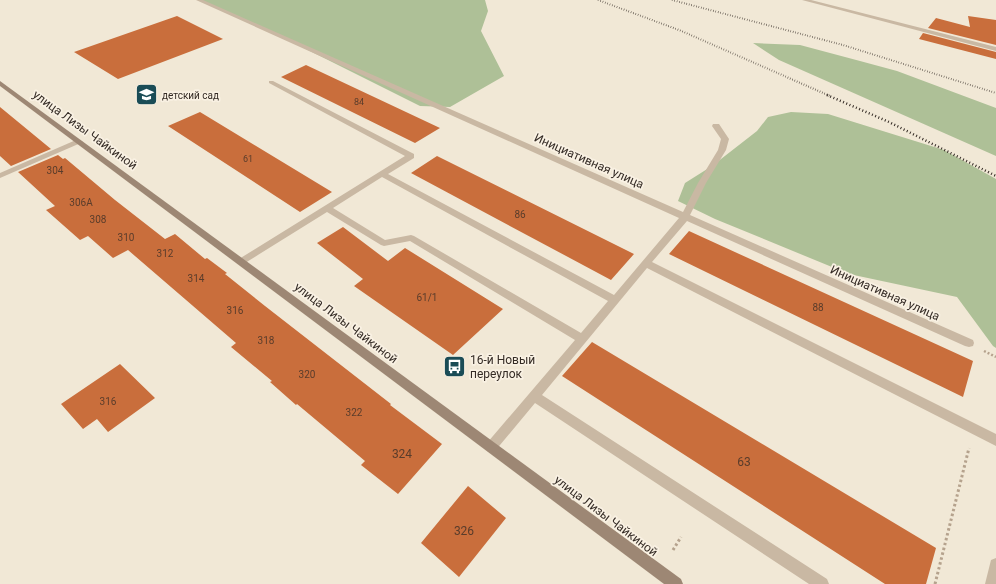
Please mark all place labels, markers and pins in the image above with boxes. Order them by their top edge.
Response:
school or university icon: детский сад [134,82,160,108]
place label: детский сад [162,90,219,101]
place label: 16-й Новый переулок [470,353,535,381]
bus stop icon: 16-й Новый переулок [442,354,468,380]

